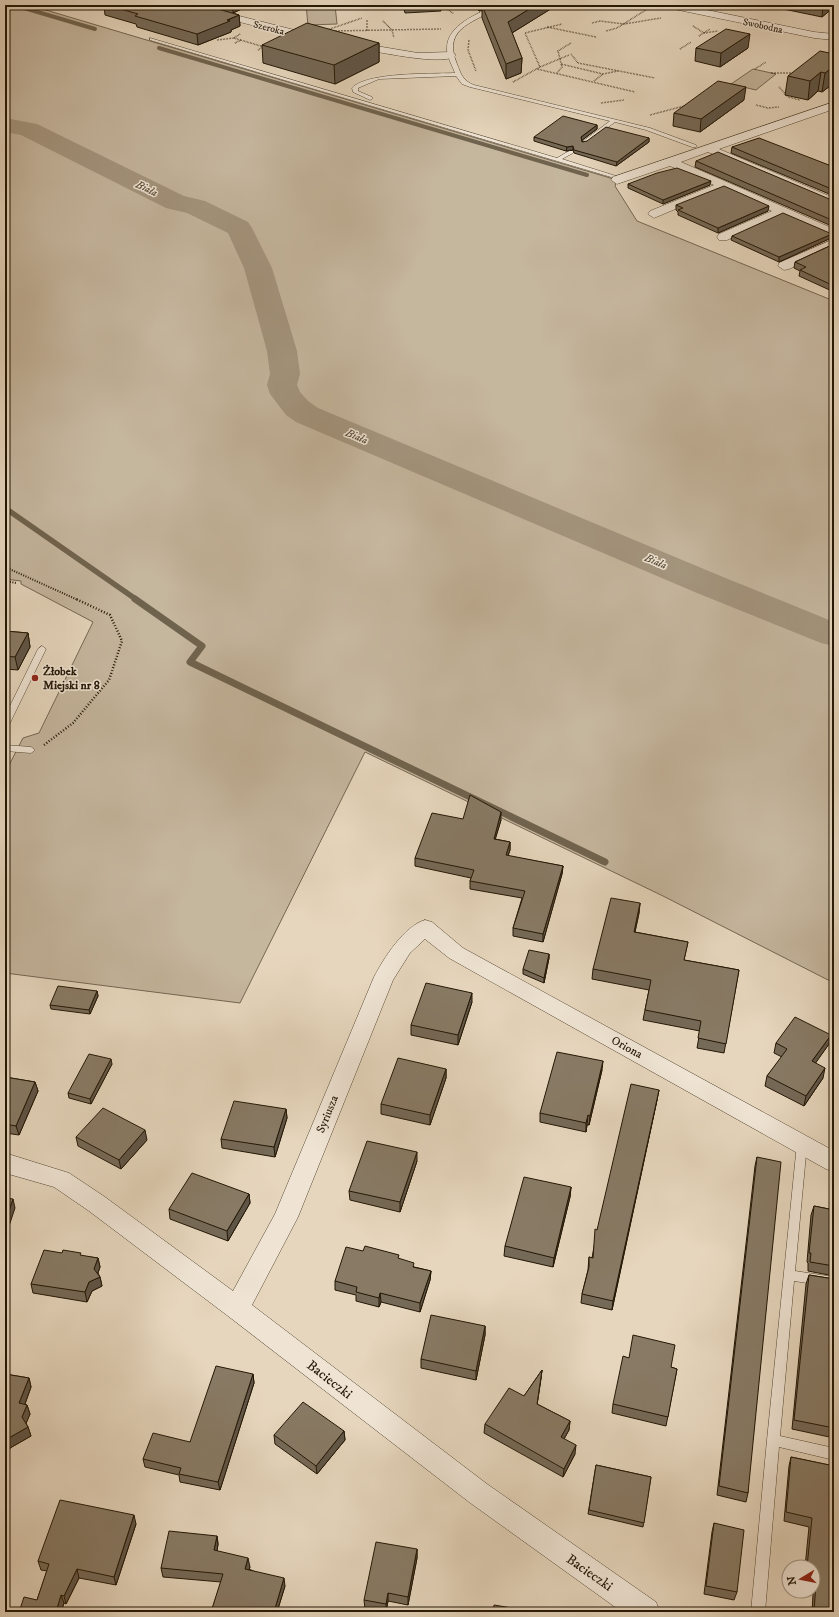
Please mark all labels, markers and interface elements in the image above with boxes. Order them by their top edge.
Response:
street label: Swobodna [742,16,785,36]
street label: Szeroka [252,18,286,38]
water label: Biała [132,177,160,200]
water label: Biała [343,426,370,448]
water label: Biała [642,551,669,573]
place label: Żłobek Miejski nr 8 [43,664,100,693]
marker: Żłobek Miejski nr 8 [30,673,40,683]
street label: Oriona [609,1033,646,1062]
street label: Syriusza [313,1092,342,1135]
street label: Bacieczki [303,1356,356,1403]
street label: Bacieczki [563,1550,617,1596]
north arrow [781,1559,821,1599]
text: N [784,1575,800,1586]

